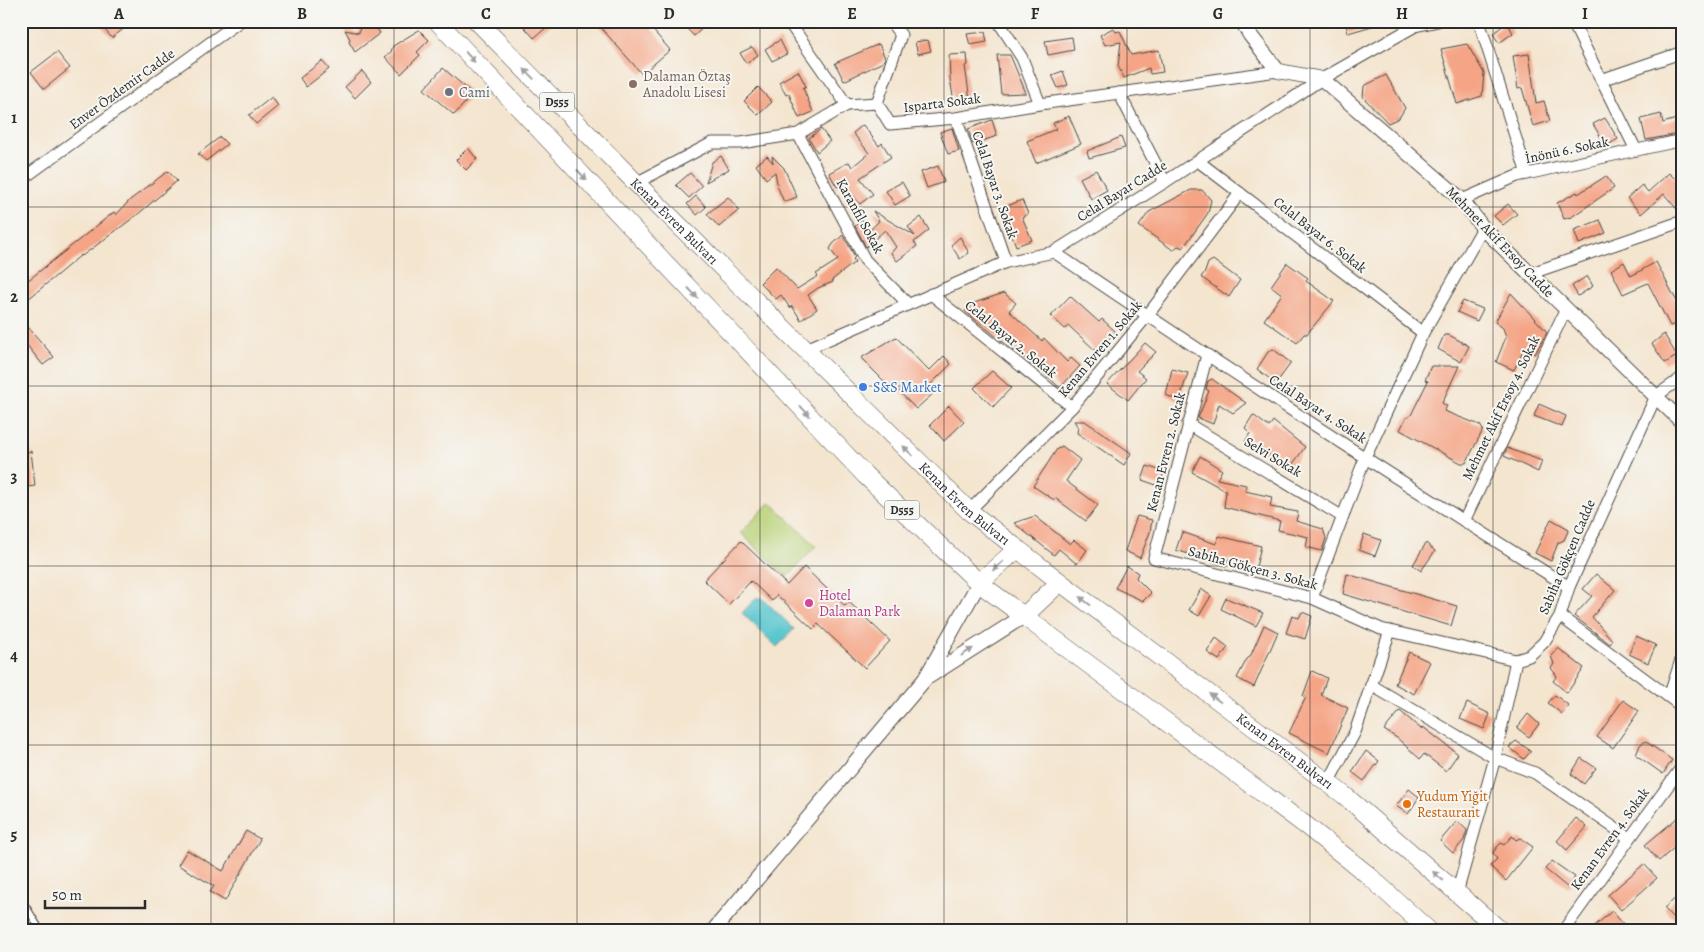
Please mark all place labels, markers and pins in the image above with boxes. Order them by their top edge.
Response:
place label: Dalaman Öztaş Anadolu Lisesi [642,67,731,102]
marker: Dalaman Öztaş Anadolu Lisesi [627,78,639,90]
place label: Cami [459,83,490,102]
marker: Cami [443,86,455,98]
place label: S&S Market [873,378,942,397]
marker: S&S Market [857,381,869,393]
place label: Hotel Dalaman Park [819,586,900,621]
marker: Hotel Dalaman Park [803,597,815,609]
place label: Yudum Yiğit Restaurant [1416,787,1488,822]
marker: Yudum Yiğit Restaurant [1401,798,1413,810]

